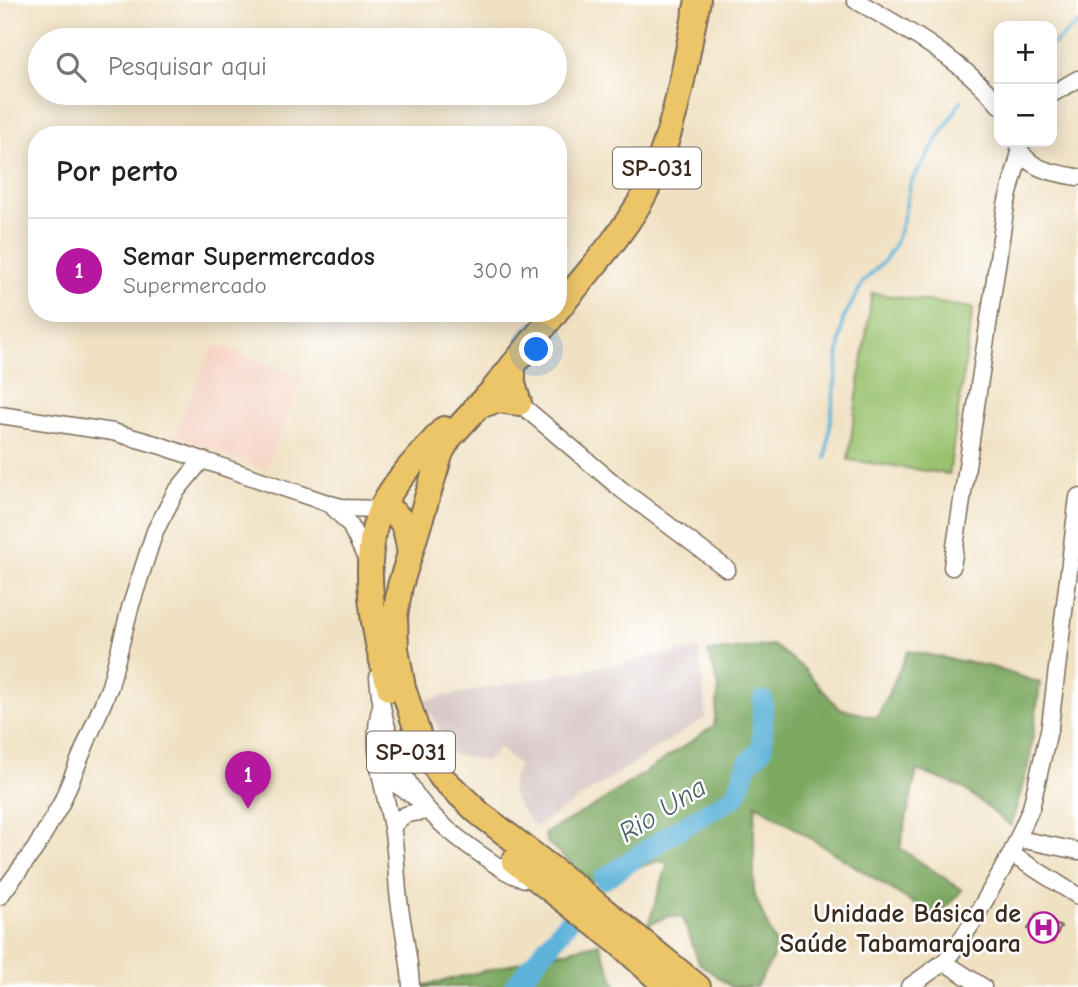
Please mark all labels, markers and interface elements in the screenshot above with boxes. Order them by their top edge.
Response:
map controls [994,21,1057,147]
button: + [994,21,1057,84]
search box [28,28,567,105]
icon: search [52,48,90,86]
text: Pesquisar aqui [108,52,267,82]
button: − [994,84,1057,147]
road number: SP-031 [613,148,701,188]
text: Por perto [56,154,178,189]
text: Semar Supermercados [123,242,375,272]
text: 1 [74,257,84,284]
text: 300 m [473,257,539,284]
text: Supermercado [123,272,267,299]
your location [519,332,553,366]
road number: SP-031 [367,732,455,772]
pin: 1 [225,751,271,809]
water label: Rio Una [613,771,712,849]
place label: Unidade Básica de Saúde Tabamarajoara [780,899,1021,959]
hospital icon: Unidade Básica de Saúde Tabamarajoara [1027,911,1061,945]

